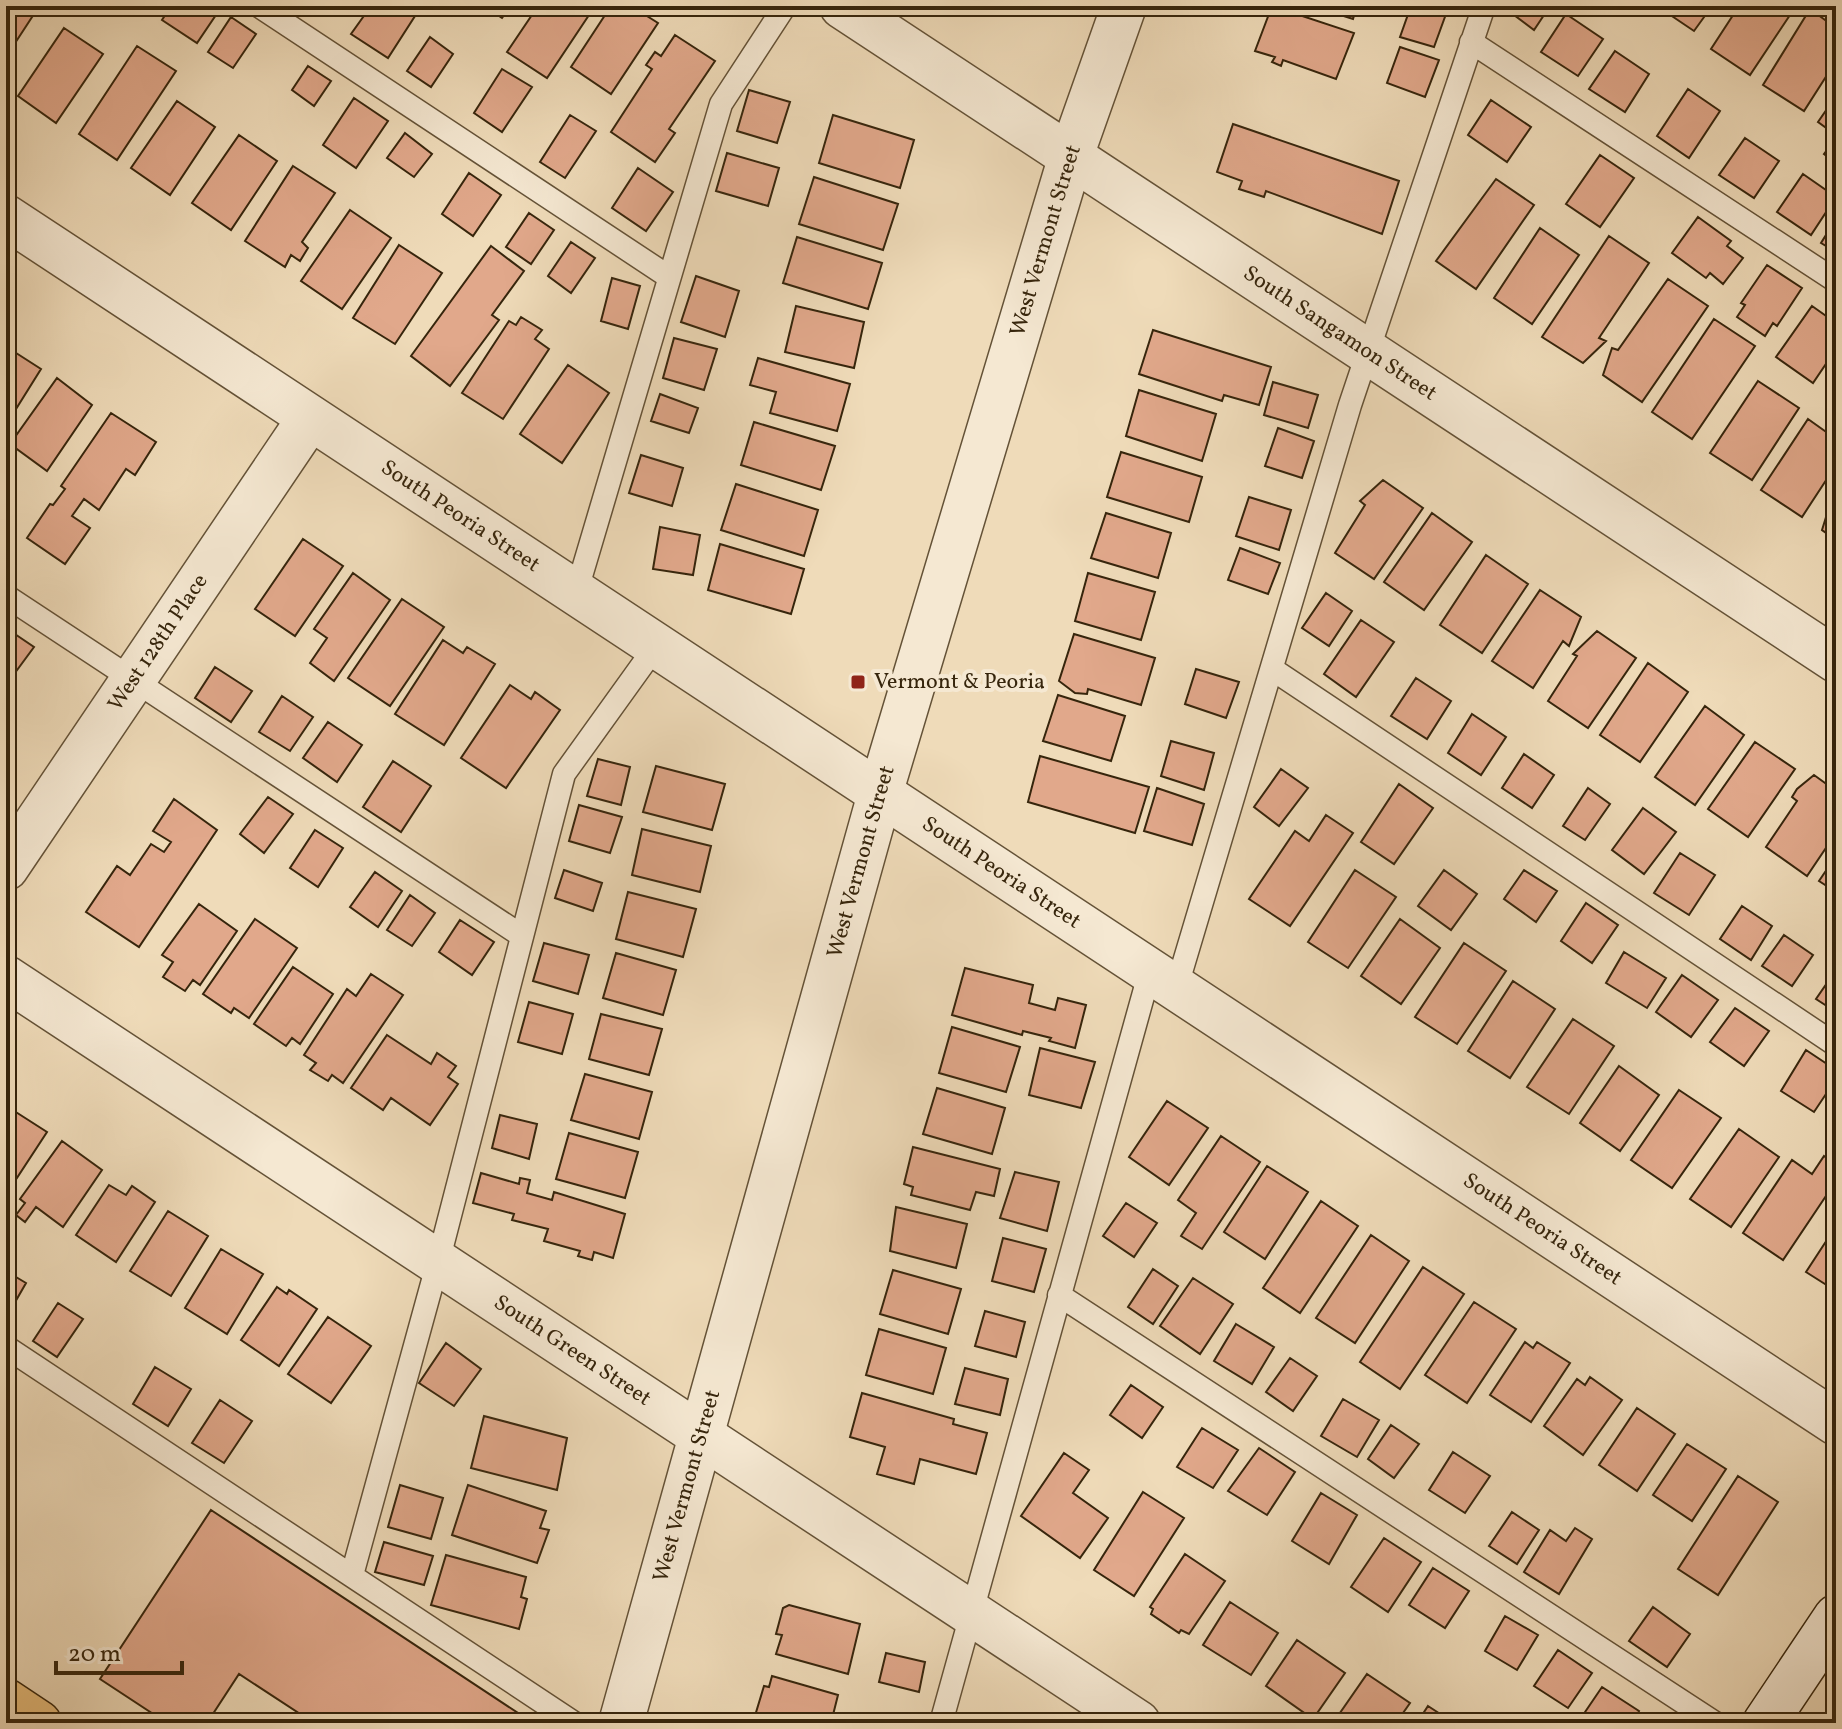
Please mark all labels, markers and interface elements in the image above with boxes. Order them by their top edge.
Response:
street label: West Vermont Street [1002,140,1089,340]
street label: South Sangamon Street [1237,258,1443,409]
street label: South Peoria Street [374,453,546,580]
street label: West 128th Place [101,568,216,717]
place label: Vermont & Peoria [874,667,1045,698]
marker: Vermont & Peoria [849,673,867,691]
street label: West Vermont Street [819,762,903,962]
street label: South Peoria Street [916,809,1087,937]
street label: South Peoria Street [1457,1166,1628,1293]
street label: South Green Street [487,1287,658,1414]
street label: West Vermont Street [645,1386,729,1586]
scale bar [56,1625,182,1675]
text: 20 m [68,1638,121,1672]

